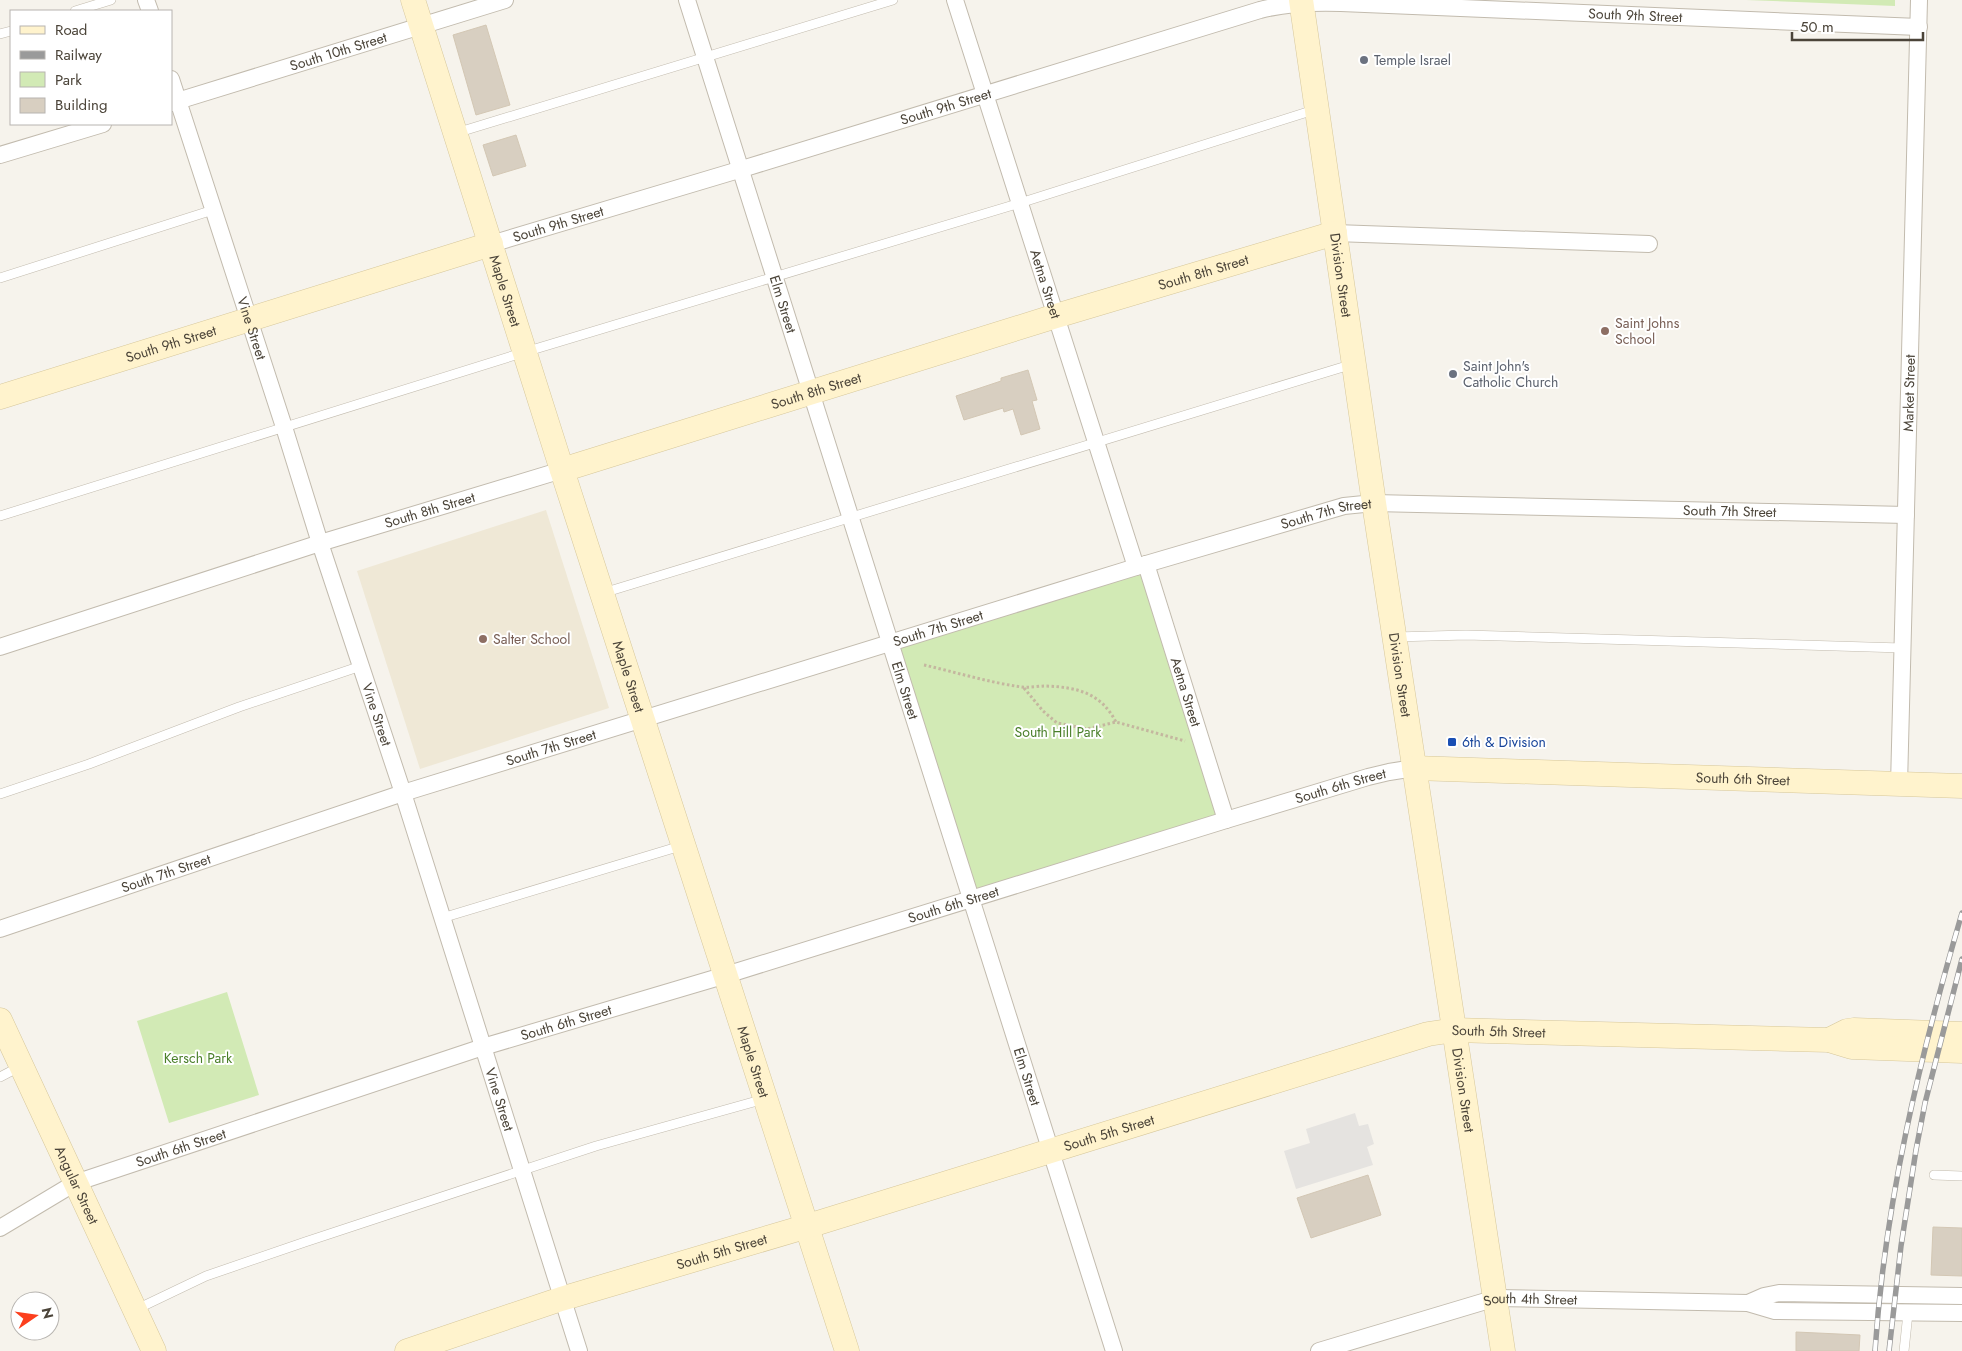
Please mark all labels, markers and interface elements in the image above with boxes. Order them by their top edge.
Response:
street label: South 9th Street [1588,3,1683,27]
legend [10,10,172,125]
scale bar [1792,10,1923,42]
text: 50 m [1800,16,1834,38]
text: Road [55,19,87,41]
street label: South 10th Street [287,27,390,76]
text: Railway [55,44,102,66]
place label: Temple Israel [1374,50,1451,70]
marker: Temple Israel [1358,54,1370,66]
text: Park [55,69,82,91]
street label: South 9th Street [898,83,994,130]
text: Building [55,94,107,116]
street label: South 9th Street [510,201,607,247]
street label: Division Street [1325,232,1357,319]
street label: Aetna Street [1025,247,1066,322]
street label: South 8th Street [1155,249,1252,295]
street label: Maple Street [484,252,526,330]
street label: Elm Street [765,273,802,336]
street label: Vine Street [232,294,272,363]
place label: Saint Johns School [1615,313,1680,349]
street label: South 9th Street [123,320,219,367]
marker: Saint Johns School [1599,325,1611,337]
street label: Market Street [1898,354,1920,432]
place label: Saint John's Catholic Church [1463,356,1558,392]
street label: South 8th Street [768,367,864,414]
marker: Saint John's Catholic Church [1447,368,1459,380]
street label: South 8th Street [382,487,478,533]
street label: South 7th Street [1278,493,1373,534]
street label: South 7th Street [1683,500,1777,522]
street label: South 7th Street [890,605,986,651]
place label: Salter School [493,629,570,649]
street label: Division Street [1384,631,1416,719]
marker: Salter School [477,633,489,645]
street label: Maple Street [608,638,650,715]
street label: Aetna Street [1166,655,1206,730]
street label: Elm Street [887,659,924,722]
street label: Vine Street [357,680,397,749]
park label: South Hill Park [1015,722,1102,742]
street label: South 7th Street [503,724,599,771]
place label: 6th & Division [1462,732,1546,752]
marker: 6th & Division [1446,736,1458,748]
street label: South 6th Street [1292,763,1389,809]
street label: South 6th Street [1695,767,1791,790]
street label: South 7th Street [118,848,214,897]
street label: South 6th Street [905,881,1002,928]
street label: South 6th Street [518,999,614,1045]
street label: South 5th Street [1451,1020,1546,1043]
street label: Maple Street [732,1023,775,1101]
street label: Elm Street [1009,1045,1046,1109]
street label: Division Street [1447,1046,1480,1134]
park label: Kersch Park [164,1048,233,1068]
street label: Vine Street [480,1065,519,1134]
street label: South 5th Street [1061,1109,1157,1156]
street label: South 6th Street [133,1123,229,1172]
street label: Angular Street [50,1143,104,1228]
street label: South 5th Street [674,1228,770,1274]
street label: South 4th Street [1481,1288,1578,1311]
north arrow [10,1291,60,1341]
text: N [37,1305,59,1321]

